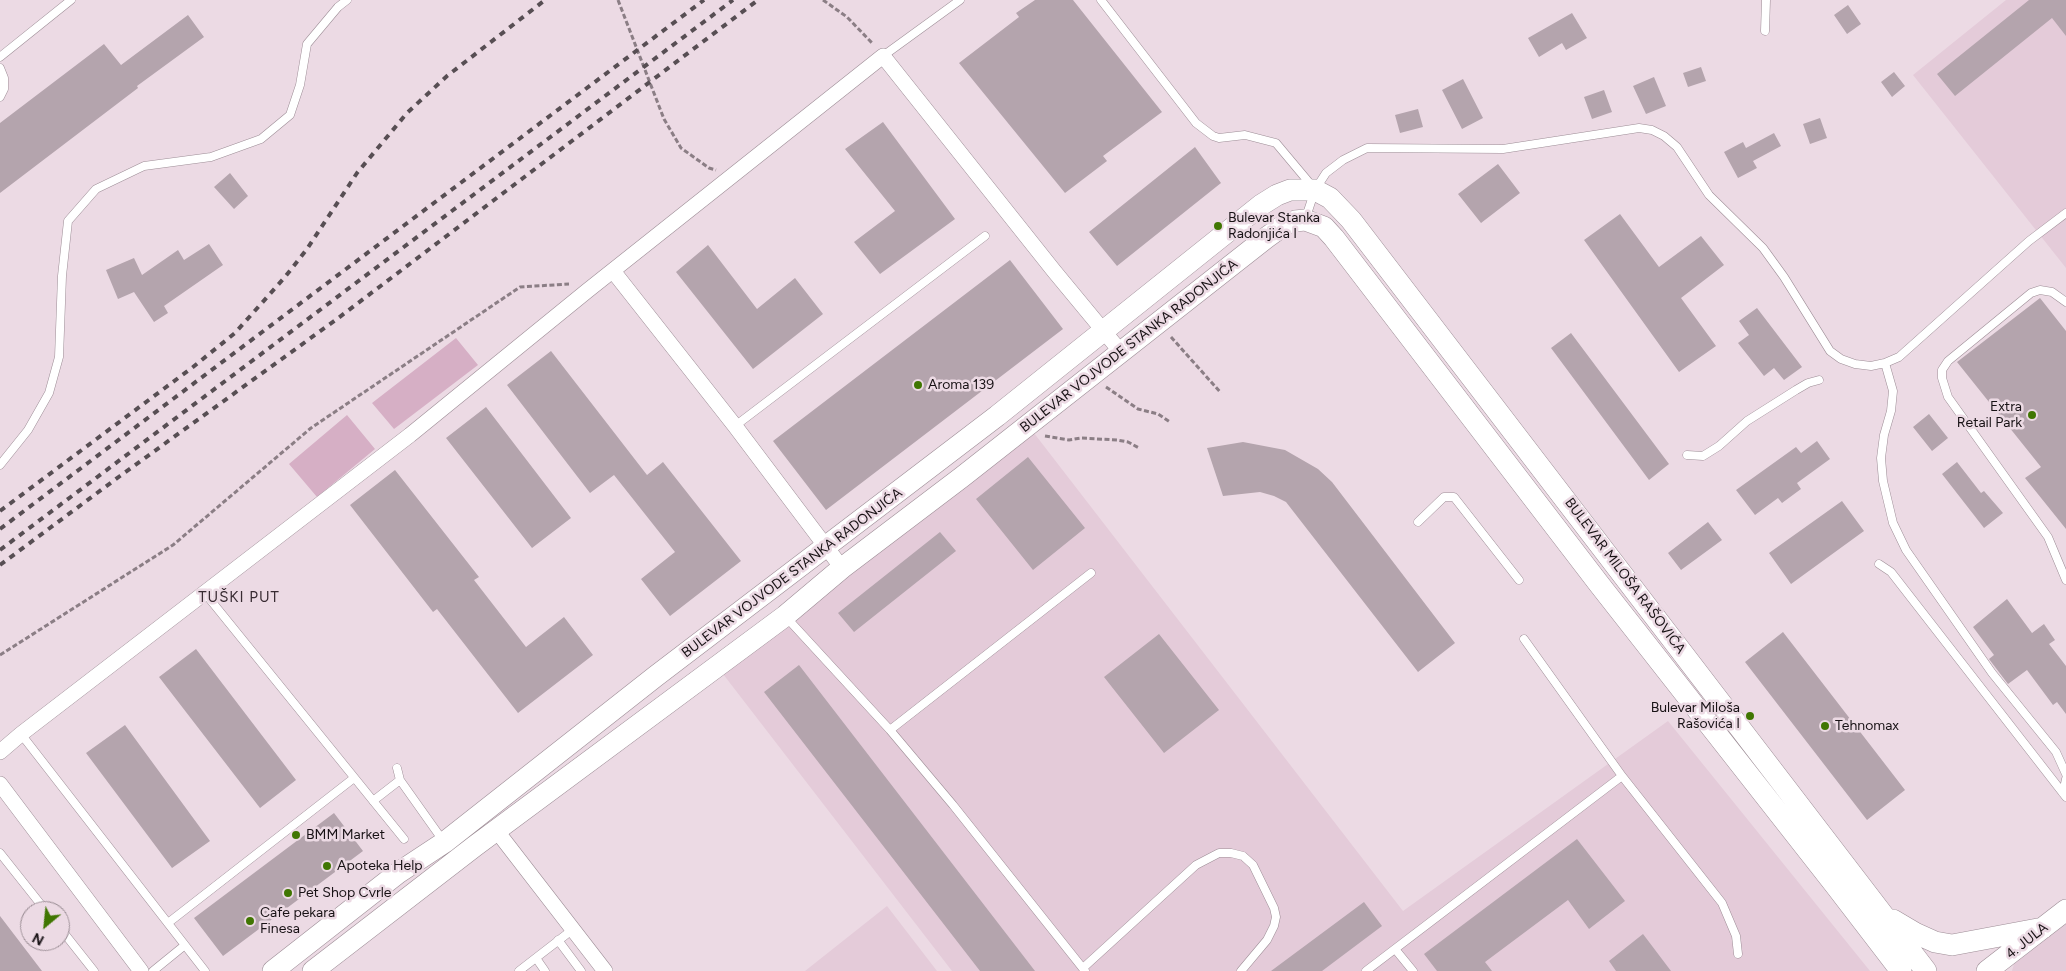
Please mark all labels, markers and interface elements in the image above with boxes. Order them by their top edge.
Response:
place label: Bulevar Stanka Radonjića I [1228,210,1320,242]
marker: Bulevar Stanka Radonjića I [1212,220,1224,232]
street label: BULEVAR VOJVODE STANKA RADONJIĆA [1017,256,1241,436]
place label: Aroma 139 [928,377,994,393]
marker: Aroma 139 [912,379,924,391]
place label: Extra Retail Park [1957,399,2022,432]
marker: Extra Retail Park [2026,409,2038,421]
street label: BULEVAR VOJVODE STANKA RADONJIĆA [678,485,906,661]
street label: BULEVAR MILOŠA RAŠOVIĆA [1561,495,1689,657]
district label: TUŠKI PUT [197,589,281,607]
place label: Bulevar Miloša Rašovića I [1651,700,1740,732]
marker: Bulevar Miloša Rašovića I [1744,710,1756,722]
place label: Tehnomax [1835,718,1899,734]
marker: Tehnomax [1819,720,1831,732]
place label: BMM Market [306,827,385,843]
marker: BMM Market [290,829,302,841]
place label: Apoteka Help [337,858,423,874]
marker: Apoteka Help [321,860,333,872]
place label: Pet Shop Cvrle [298,885,391,901]
marker: Pet Shop Cvrle [282,887,294,899]
north arrow [20,901,70,951]
place label: Cafe pekara Finesa [260,905,335,938]
marker: Cafe pekara Finesa [244,915,256,927]
street label: 4. JULA [2003,919,2051,963]
text: N [29,929,47,949]

